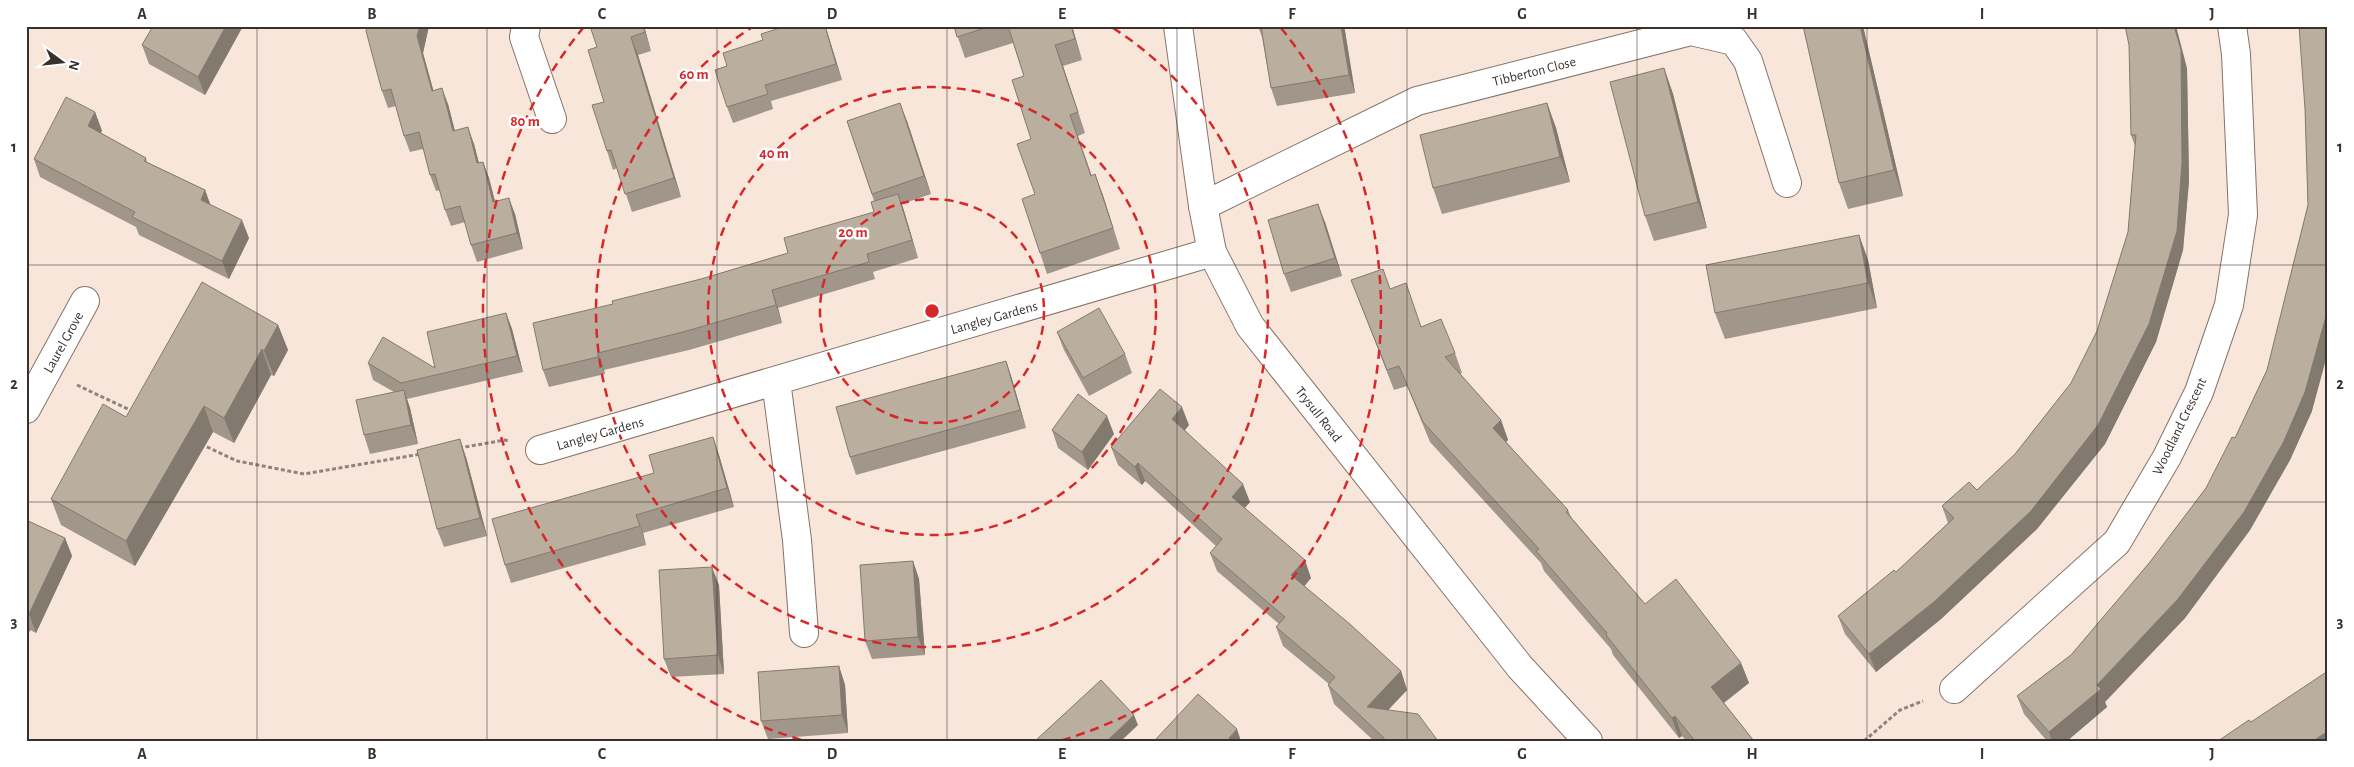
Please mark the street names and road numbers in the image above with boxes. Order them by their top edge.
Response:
street label: Tibberton Close [1491,55,1577,89]
street label: Langley Gardens [949,299,1039,337]
street label: Laurel Grove [41,310,86,375]
street label: Woodland Crescent [2150,375,2210,477]
street label: Trysull Road [1292,384,1344,445]
street label: Langley Gardens [555,415,645,453]

